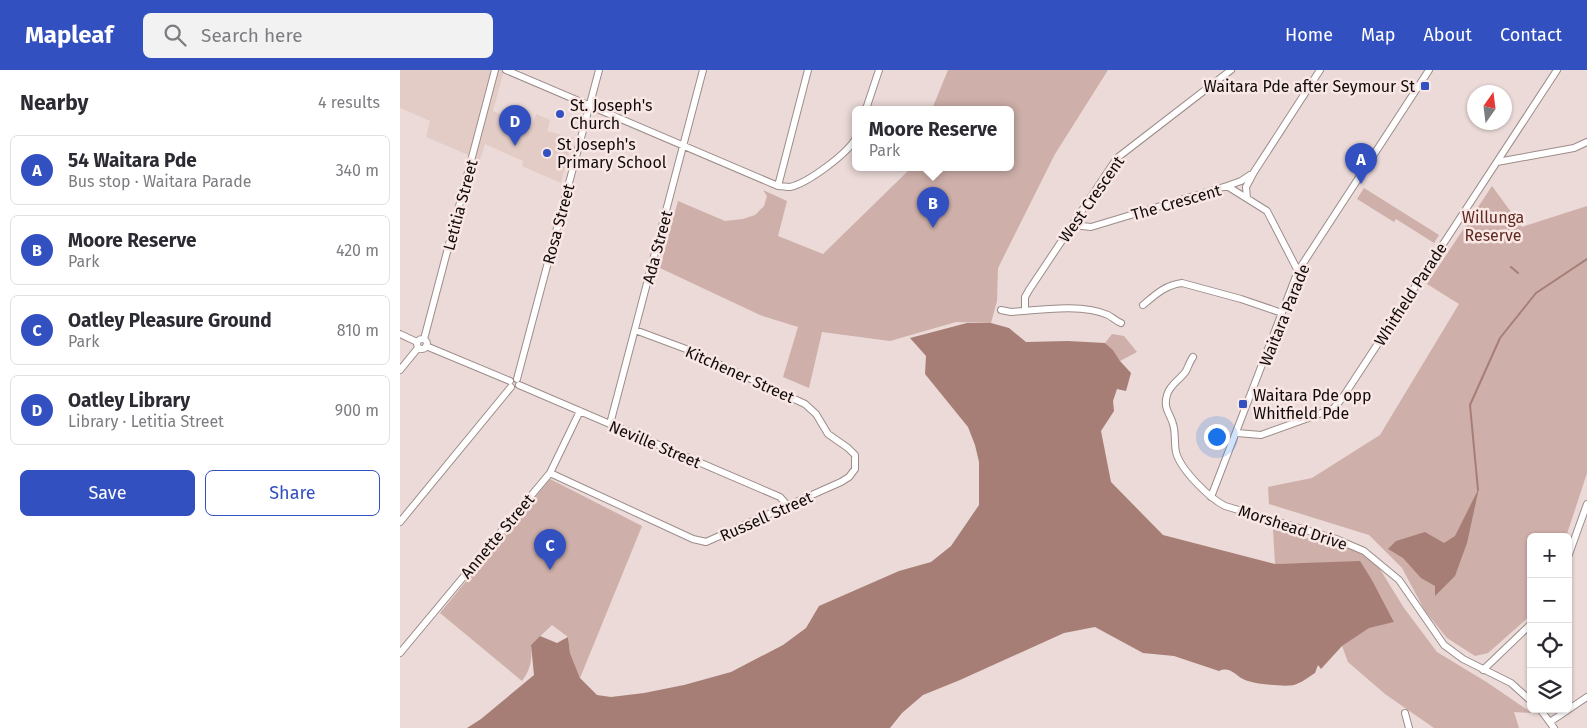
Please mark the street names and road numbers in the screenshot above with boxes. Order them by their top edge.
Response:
street label: West Crescent [1055,152,1128,246]
street label: Letitia Street [439,157,482,253]
street label: The Crescent [1129,181,1223,224]
street label: Rosa Street [539,182,578,266]
street label: Ada Street [639,208,676,286]
street label: Whitfield Parade [1370,239,1451,349]
street label: Waitara Parade [1255,261,1314,369]
street label: Kitchener Street [682,342,797,407]
street label: Neville Street [606,417,704,472]
street label: Russell Street [717,487,816,545]
street label: Annette Street [457,490,538,582]
street label: Morshead Drive [1236,501,1350,554]

